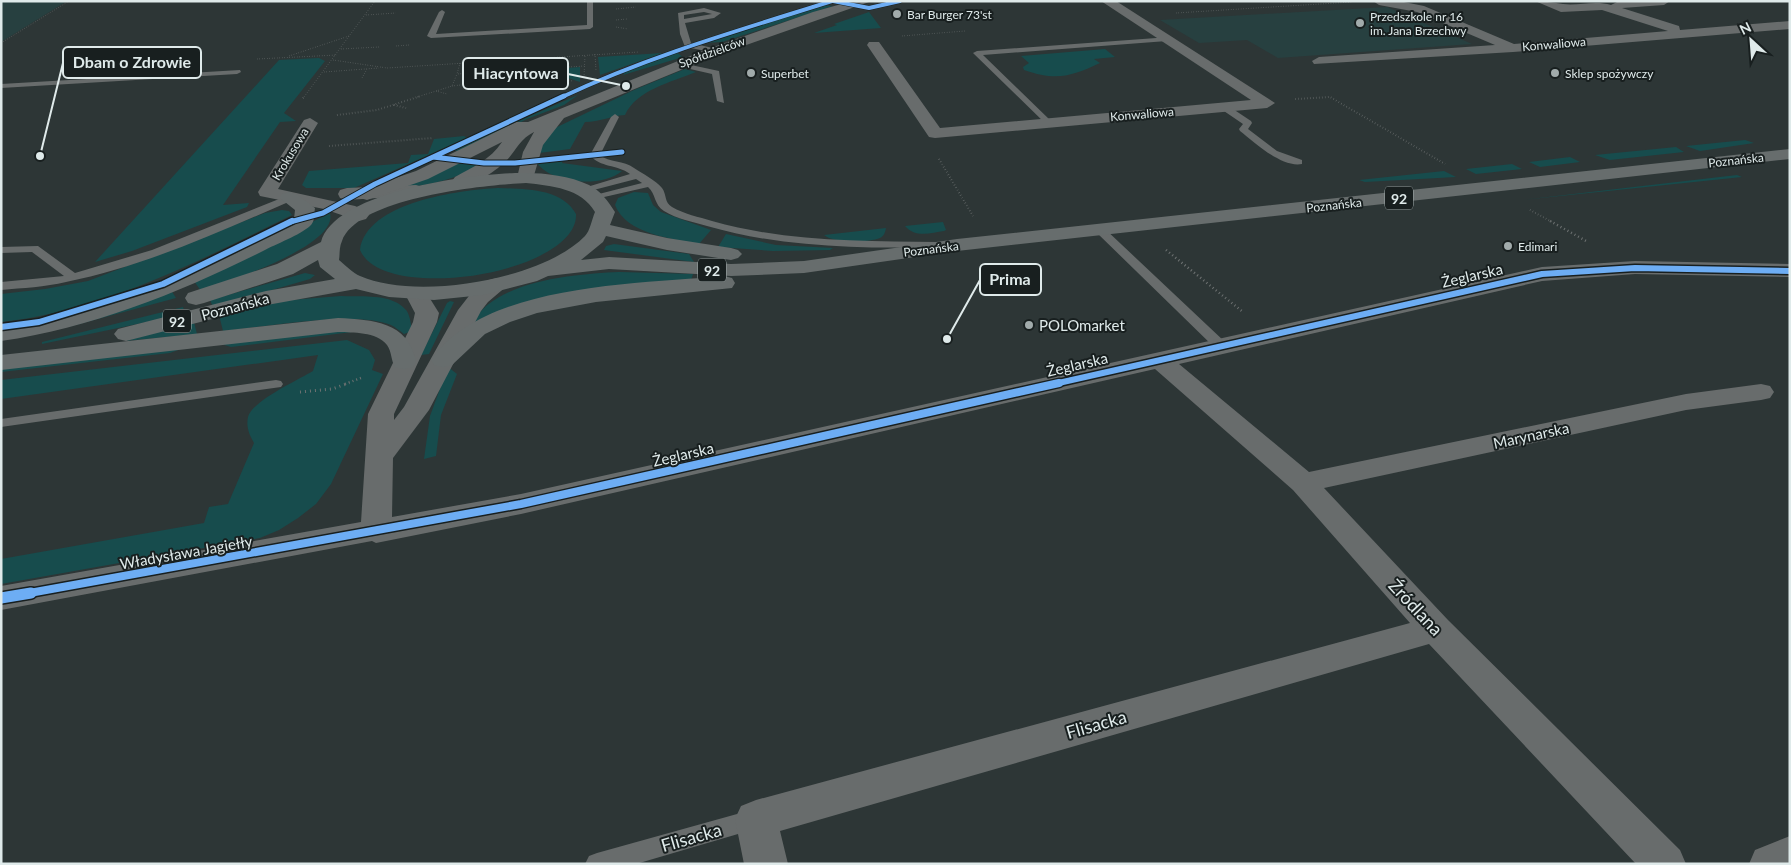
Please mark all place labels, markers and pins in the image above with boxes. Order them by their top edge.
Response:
place label: Bar Burger 73'st [907,7,992,22]
marker: Bar Burger 73'st [891,8,903,20]
place label: Przedszkole nr 16 im. Jana Brzechwy [1370,9,1467,38]
marker: Przedszkole nr 16 im. Jana Brzechwy [1354,17,1366,29]
callout: Dbam o Zdrowie [63,47,201,78]
callout: Hiacyntowa [463,58,568,89]
place label: Superbet [761,66,810,81]
place label: Sklep spożywczy [1565,66,1654,81]
marker: Superbet [745,67,757,79]
marker: Sklep spożywczy [1549,67,1561,79]
place label: Edimari [1518,239,1557,254]
marker: Edimari [1502,240,1514,252]
callout: Prima [980,264,1041,295]
place label: POLOmarket [1039,316,1125,334]
marker: POLOmarket [1023,319,1035,331]

